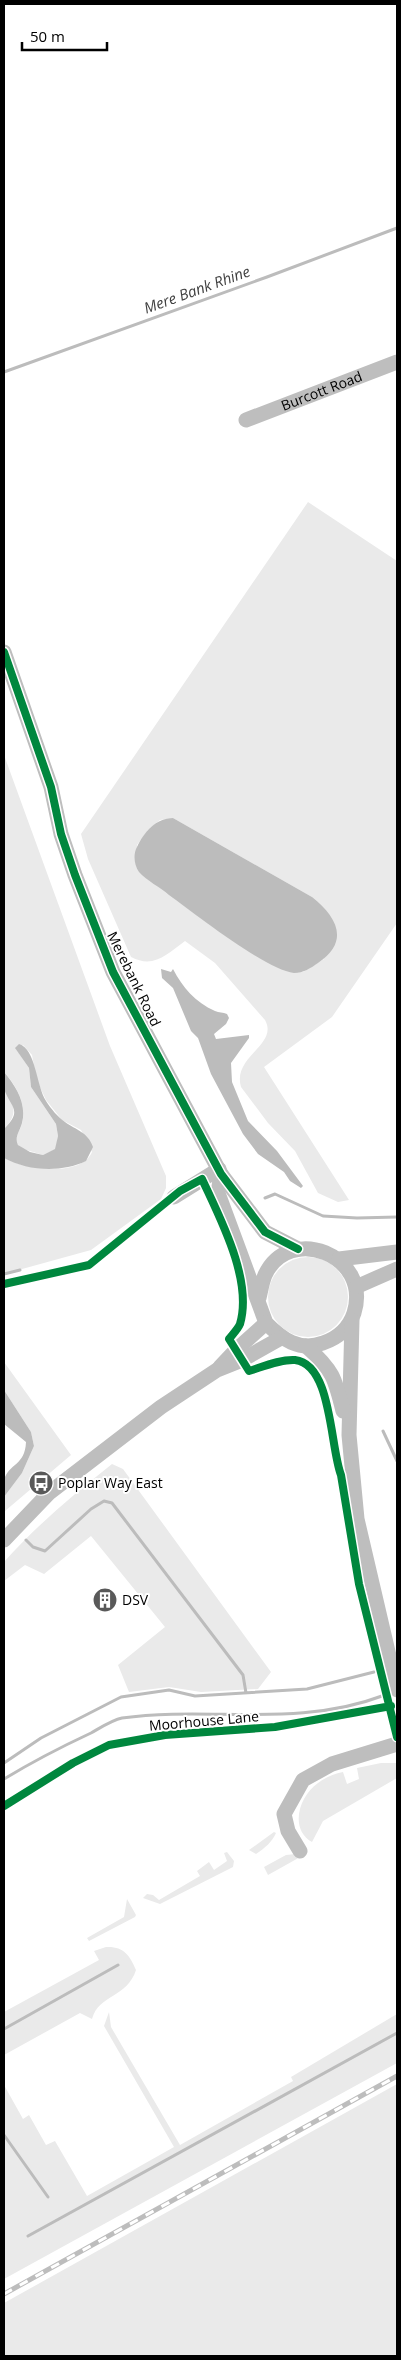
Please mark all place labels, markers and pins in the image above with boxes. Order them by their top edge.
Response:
bus stop icon: Poplar Way East [28,1470,54,1496]
place label: Poplar Way East [58,1473,163,1492]
building icon: DSV [92,1587,118,1613]
place label: DSV [122,1590,149,1609]

